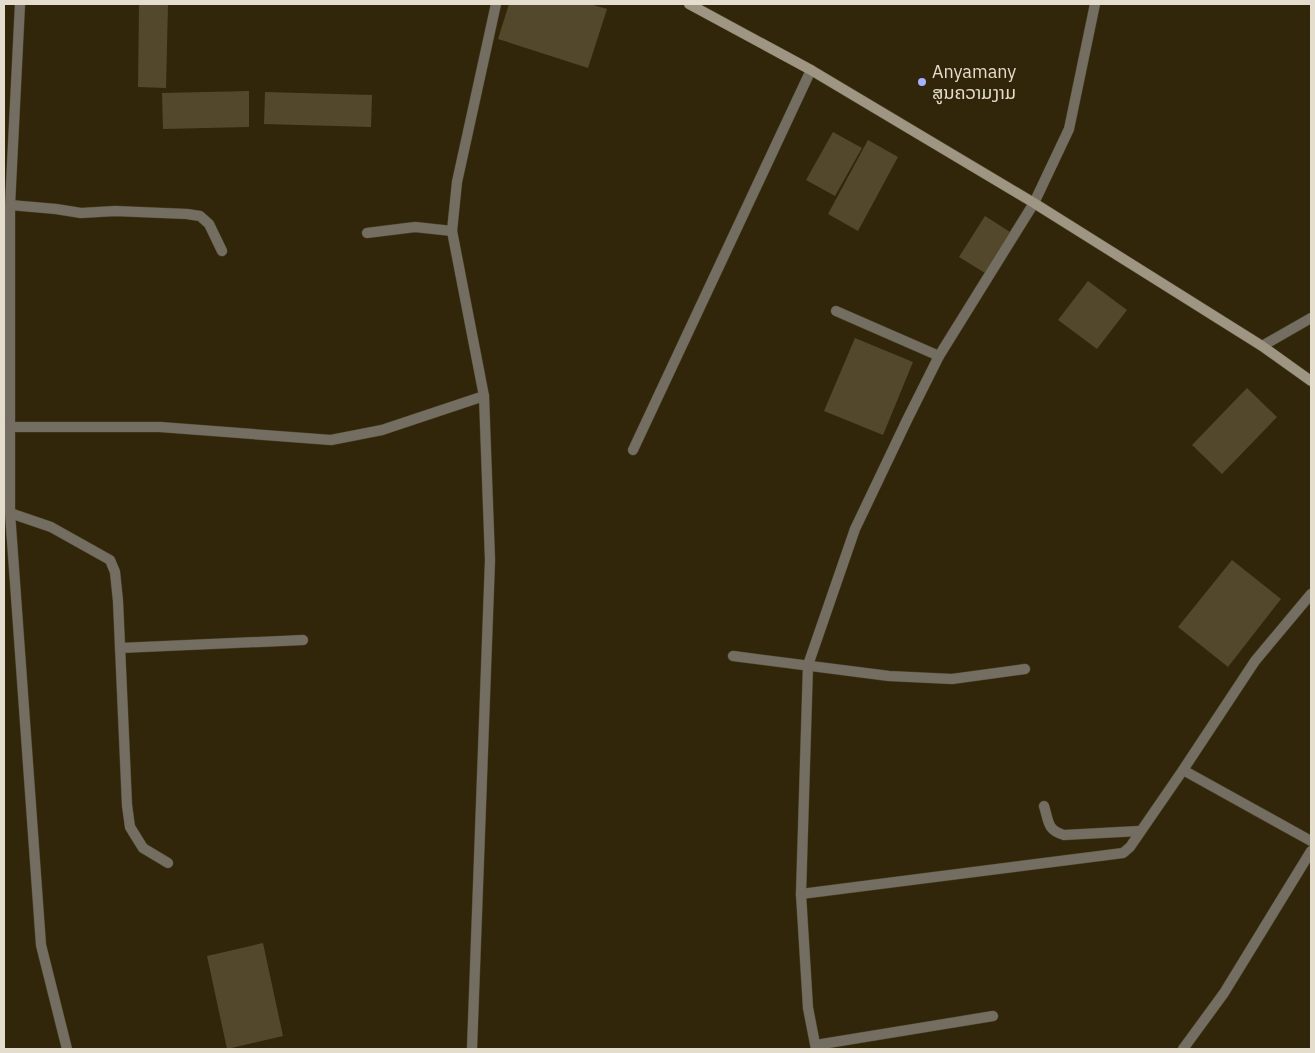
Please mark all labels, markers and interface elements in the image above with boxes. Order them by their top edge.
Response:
place label: Anyamany ສູນຄວາມງາມ [932,60,1016,105]
marker: Anyamany ສູນຄວາມງາມ [916,76,928,88]

